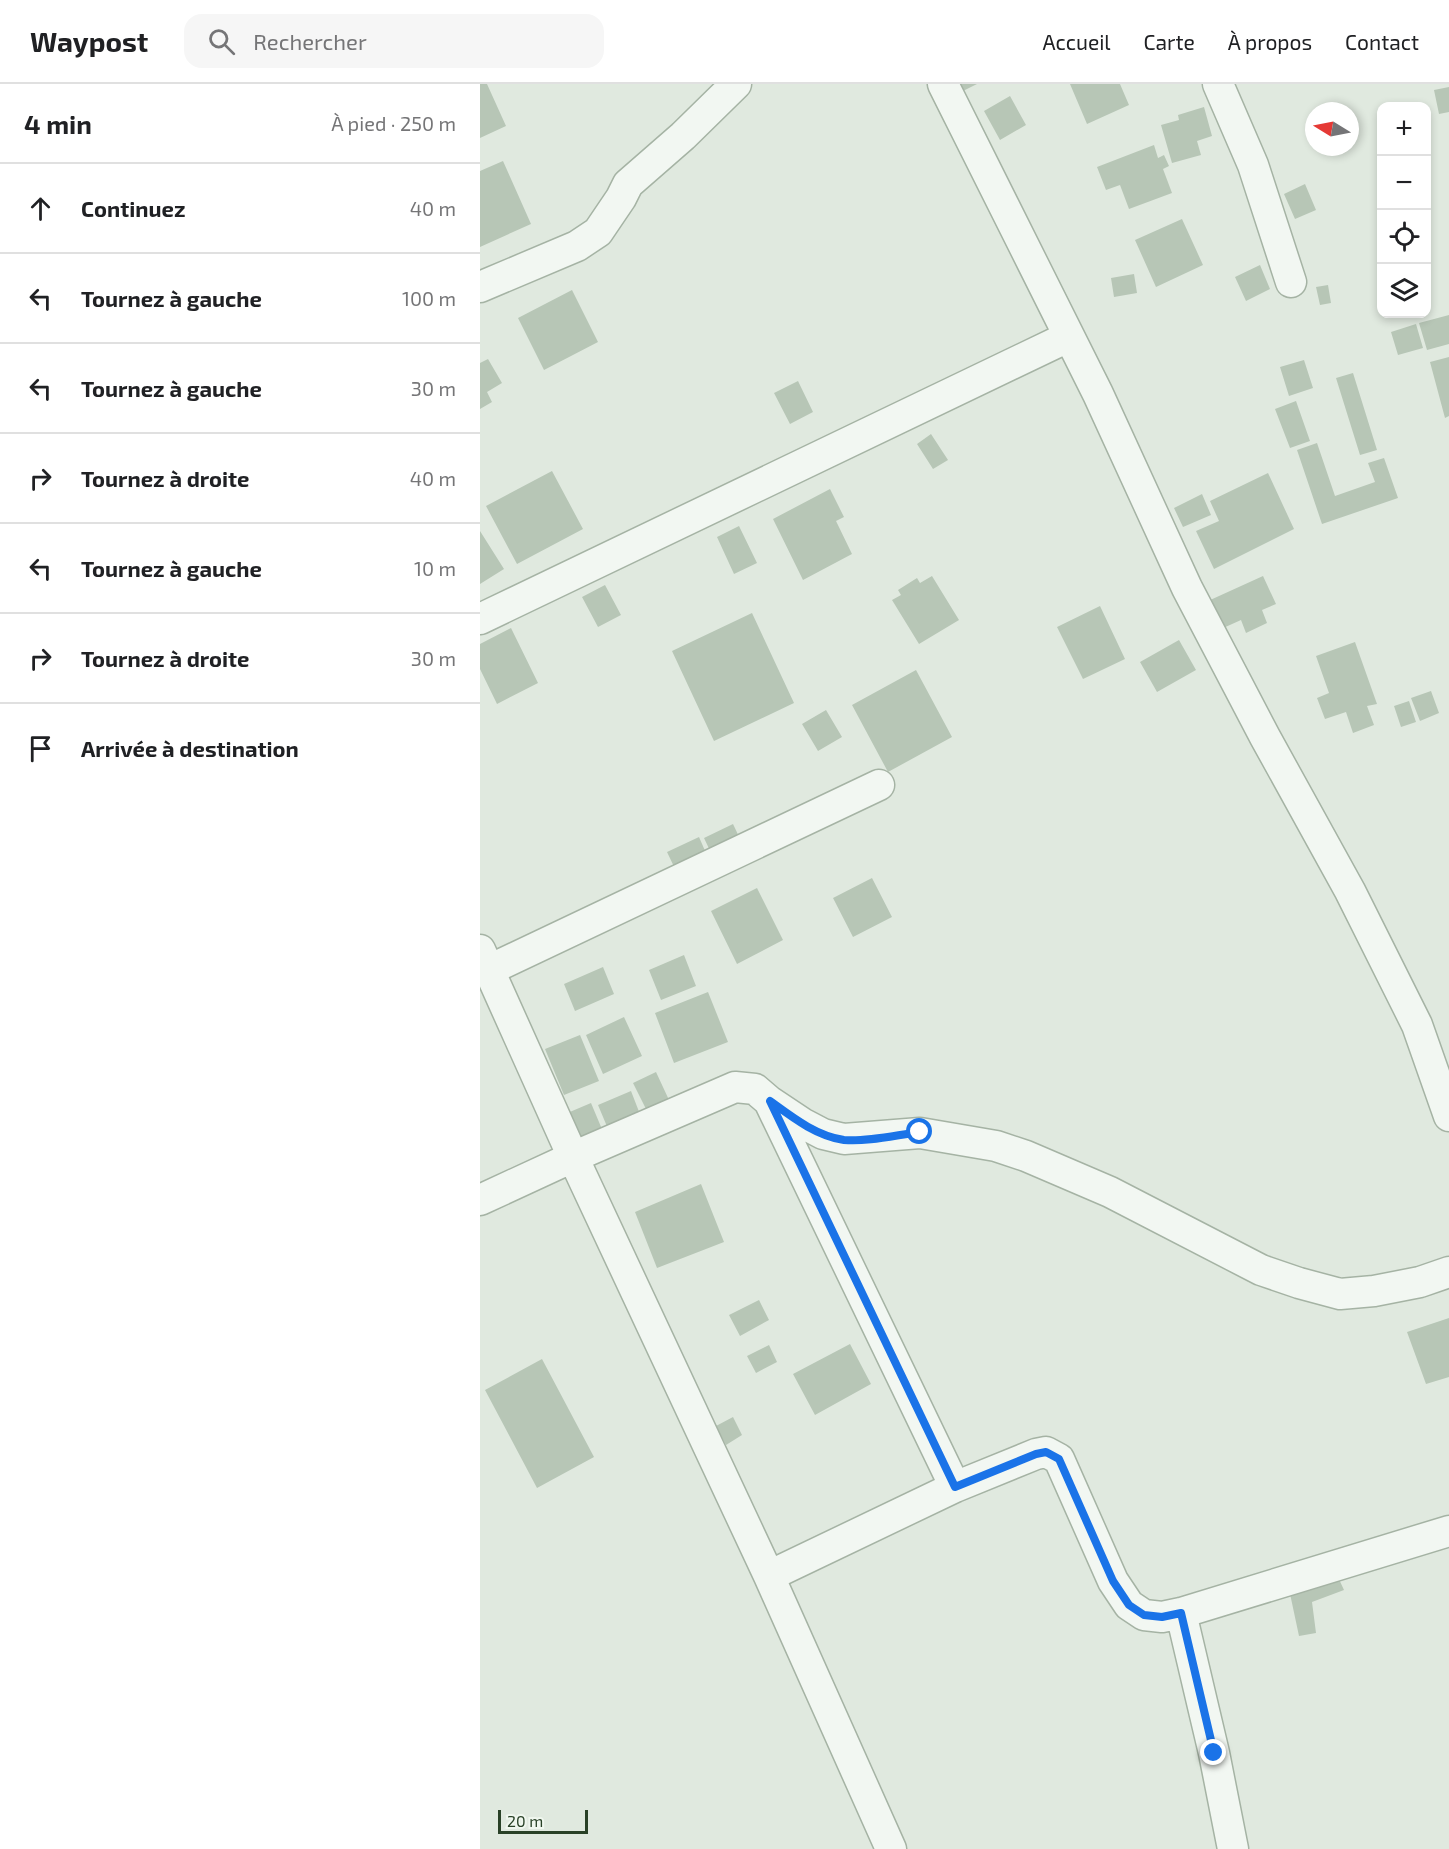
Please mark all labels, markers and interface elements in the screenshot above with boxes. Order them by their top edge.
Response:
search box [184,14,604,68]
text: Waypost [30,24,148,58]
icon: search [205,25,238,58]
text: Rechercher [253,28,367,54]
text: Accueil [1042,29,1111,54]
text: Carte [1144,29,1195,54]
text: À propos [1228,29,1312,54]
text: Contact [1345,29,1419,54]
north arrow [1305,102,1359,156]
map controls [1377,102,1431,318]
button: + [1377,102,1431,156]
text: 4 min [24,108,92,139]
text: À pied · 250 m [331,111,456,135]
button: − [1377,156,1431,210]
icon: ahead [24,192,57,225]
text: Continuez [81,195,185,221]
text: 40 m [410,196,456,220]
button: locate [1377,210,1431,264]
button: layers [1377,264,1431,318]
icon: left [24,282,57,315]
text: Tournez à gauche [81,285,262,311]
text: 100 m [402,286,456,310]
icon: left [24,372,57,405]
text: Tournez à gauche [81,375,262,401]
text: 30 m [411,376,456,400]
icon: right [24,462,57,495]
text: Tournez à droite [81,465,250,491]
text: 40 m [410,466,456,490]
icon: left [24,552,57,585]
text: Tournez à gauche [81,555,262,581]
text: 10 m [414,556,456,580]
icon: right [24,642,57,675]
text: Tournez à droite [81,645,250,671]
text: 30 m [411,646,456,670]
icon: arrive [24,732,57,765]
text: Arrivée à destination [81,735,299,761]
route start [906,1118,932,1144]
route end [1200,1739,1226,1765]
scale bar [498,1807,588,1834]
text: 20 m [507,1811,543,1830]

